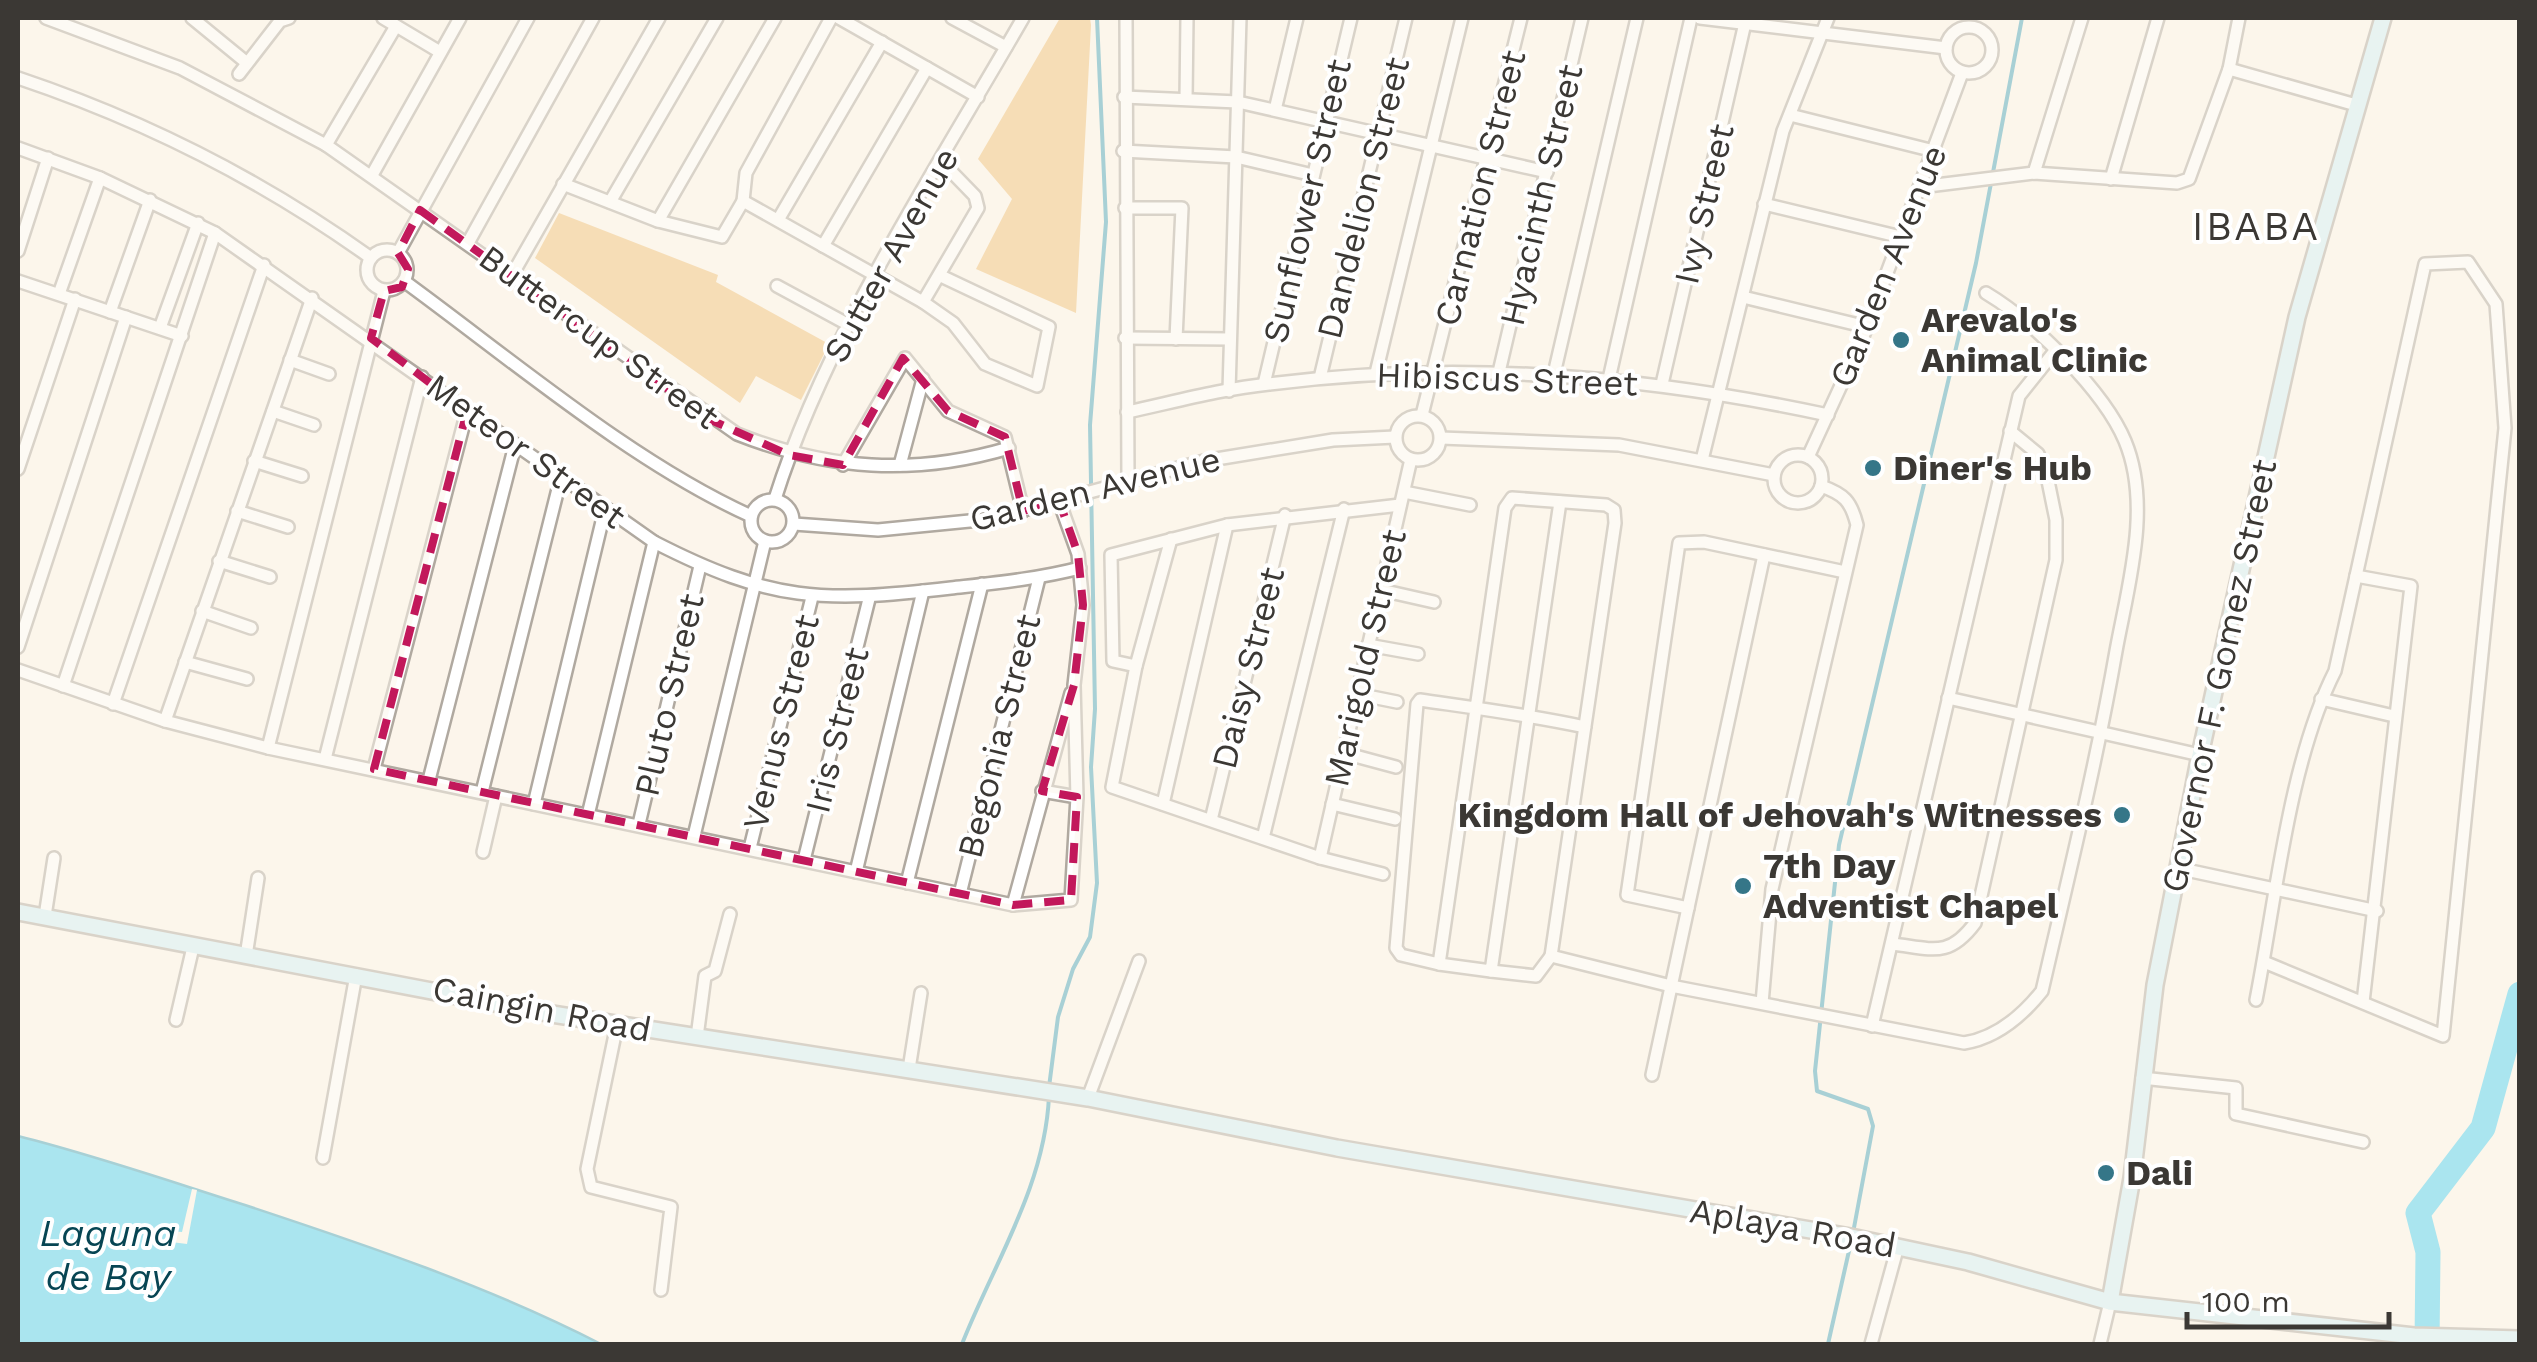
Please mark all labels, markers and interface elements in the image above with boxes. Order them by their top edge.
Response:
street label: Carnation Street [1425,45,1535,330]
street label: Dandelion Street [1308,52,1418,343]
street label: Sunflower Street [1254,55,1360,347]
street label: Hyacinth Street [1491,60,1592,330]
street label: Ivy Street [1665,120,1743,288]
street label: Garden Avenue [1820,139,1956,393]
street label: Sutter Avenue [815,140,967,370]
district label: IBABA [2192,203,2320,250]
street label: Buttercup Street [471,236,727,438]
place label: Arevalo's Animal Clinic [1921,299,2148,381]
marker: Arevalo's Animal Clinic [1890,329,1912,351]
street label: Hibiscus Street [1376,353,1639,405]
street label: Meteor Street [418,365,634,538]
street label: Garden Avenue [965,438,1225,540]
place label: Diner's Hub [1893,447,2092,489]
street label: Governor F. Gomez Street [2153,455,2286,896]
marker: Diner's Hub [1862,457,1884,479]
street label: Marigold Street [1315,525,1415,791]
street label: Daisy Street [1203,563,1293,773]
street label: Pluto Street [625,589,713,800]
street label: Begonia Street [948,609,1050,862]
street label: Venus Street [734,610,828,834]
street label: Iris Street [796,642,878,817]
place label: Kingdom Hall of Jehovah's Witnesses [1457,794,2102,836]
marker: Kingdom Hall of Jehovah's Witnesses [2111,804,2133,826]
place label: 7th Day Adventist Chapel [1763,845,2059,927]
marker: 7th Day Adventist Chapel [1732,875,1754,897]
street label: Caingin Road [429,967,655,1051]
place label: Dali [2126,1152,2193,1194]
marker: Dali [2095,1162,2117,1184]
street label: Aplaya Road [1687,1189,1899,1267]
water label: Laguna de Bay [40,1211,176,1299]
scale bar [2187,1267,2390,1329]
text: 100 m [2202,1284,2290,1319]

